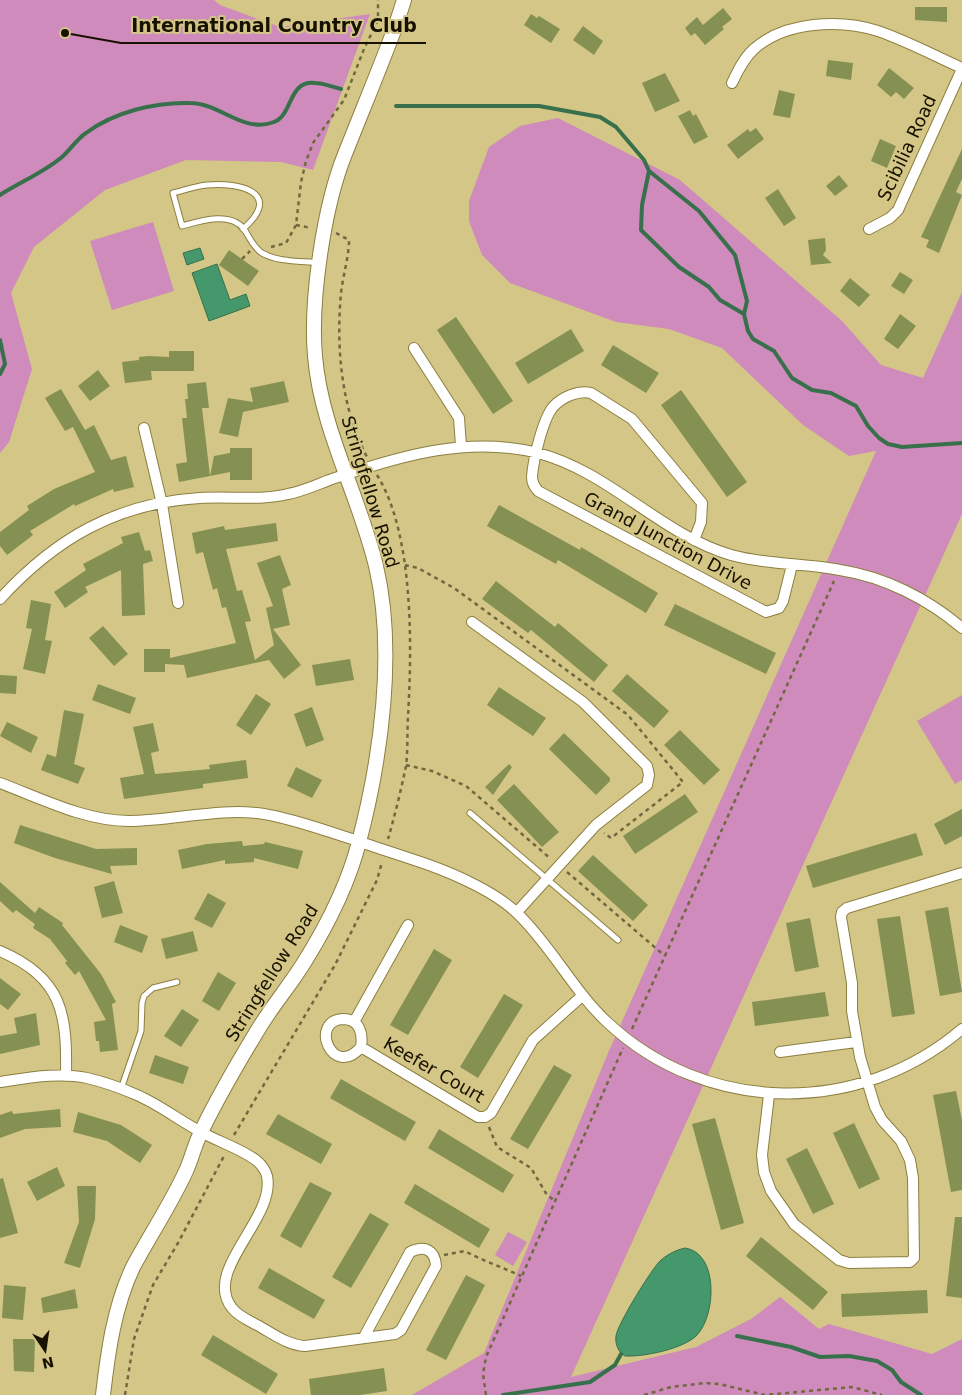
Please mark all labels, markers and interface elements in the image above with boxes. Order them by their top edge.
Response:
callout: International Country Club [121,9,426,43]
text: International Country Club [131,14,417,36]
street label: Scibilia Road [873,91,940,204]
street label: Stringfellow Road [337,413,404,570]
street label: Grand Junction Drive [581,487,756,594]
street label: Stringfellow Road [221,900,322,1045]
street label: Keefer Court [380,1032,488,1107]
north arrow [20,1325,70,1375]
text: N [40,1354,55,1372]

